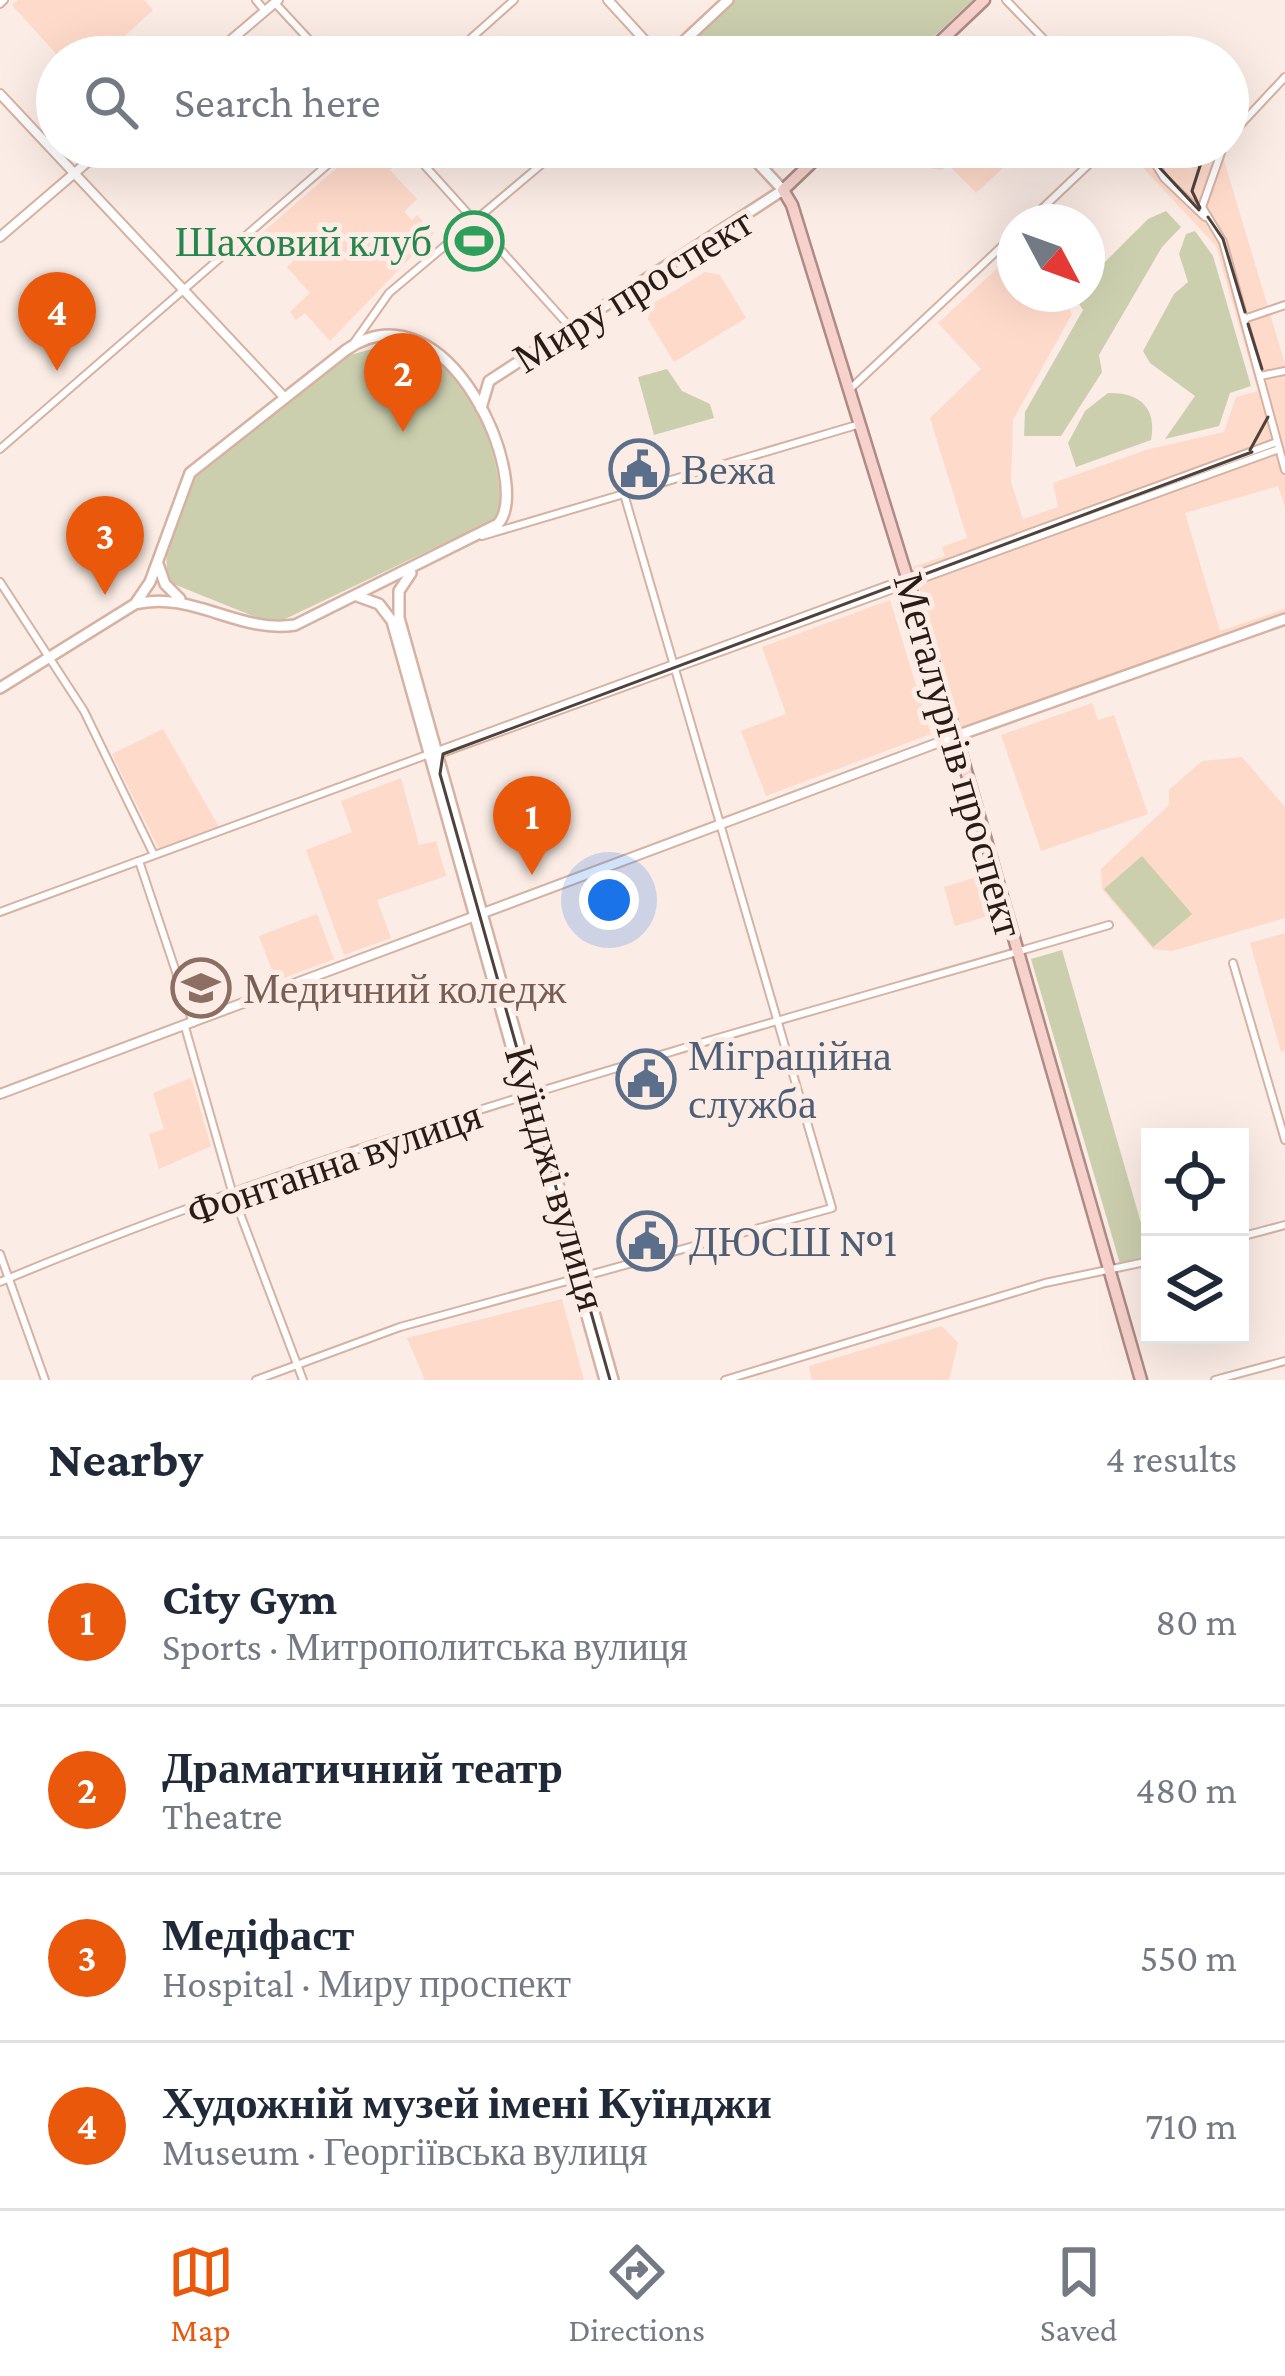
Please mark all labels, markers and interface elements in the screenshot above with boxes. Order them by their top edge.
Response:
search box [36,36,1249,168]
icon: search [78,69,144,135]
text: Search here [174,77,381,127]
street label: Миру проспект [505,198,761,382]
north arrow [997,204,1105,312]
sports icon: Шаховий клуб [443,210,505,272]
place label: Шаховий клуб [175,218,432,265]
pin: 4 [18,272,96,371]
pin: 2 [364,333,442,432]
public building icon: Вежа [608,438,670,500]
place label: Вежа [681,446,776,493]
pin: 3 [66,496,144,595]
street label: Металургів проспект [885,568,1033,942]
pin: 1 [493,776,571,875]
your location [579,870,639,930]
school or university icon: Медичний коледж [170,957,232,1019]
place label: Медичний коледж [243,965,567,1012]
place label: Міграційна служба [688,1032,892,1127]
street label: Куїнджі вулиця [496,1040,616,1316]
public building icon: Міграційна служба [615,1048,677,1110]
street label: Фонтанна вулиця [181,1091,487,1235]
map controls [1141,1128,1249,1344]
button: locate [1141,1128,1249,1236]
public building icon: ДЮСШ №1 [616,1210,678,1272]
place label: ДЮСШ №1 [689,1218,897,1265]
button: layers [1141,1236,1249,1344]
text: Nearby [48,1430,203,1487]
text: 4 results [1106,1437,1237,1480]
text: City Gym [162,1574,337,1624]
text: 1 [80,1600,94,1643]
text: 80 m [1155,1600,1237,1643]
text: Sports · Митрополитська вулиця [162,1625,688,1668]
text: Драматичний театр [162,1743,563,1793]
text: 2 [77,1768,97,1811]
text: 480 m [1135,1768,1237,1811]
text: Theatre [162,1794,282,1837]
text: Медіфаст [162,1910,354,1960]
text: 3 [77,1936,97,1979]
text: 550 m [1140,1936,1237,1979]
text: Hospital · Миру проспект [162,1962,571,2005]
text: Художній музей імені Куїнджи [162,2078,772,2128]
text: 4 [76,2104,98,2147]
text: 710 m [1145,2104,1237,2147]
text: Museum · Георгіївська вулиця [162,2130,647,2173]
tab: Map [168,2239,234,2348]
tab: Directions [569,2239,705,2348]
tab: Saved [1040,2239,1117,2348]

